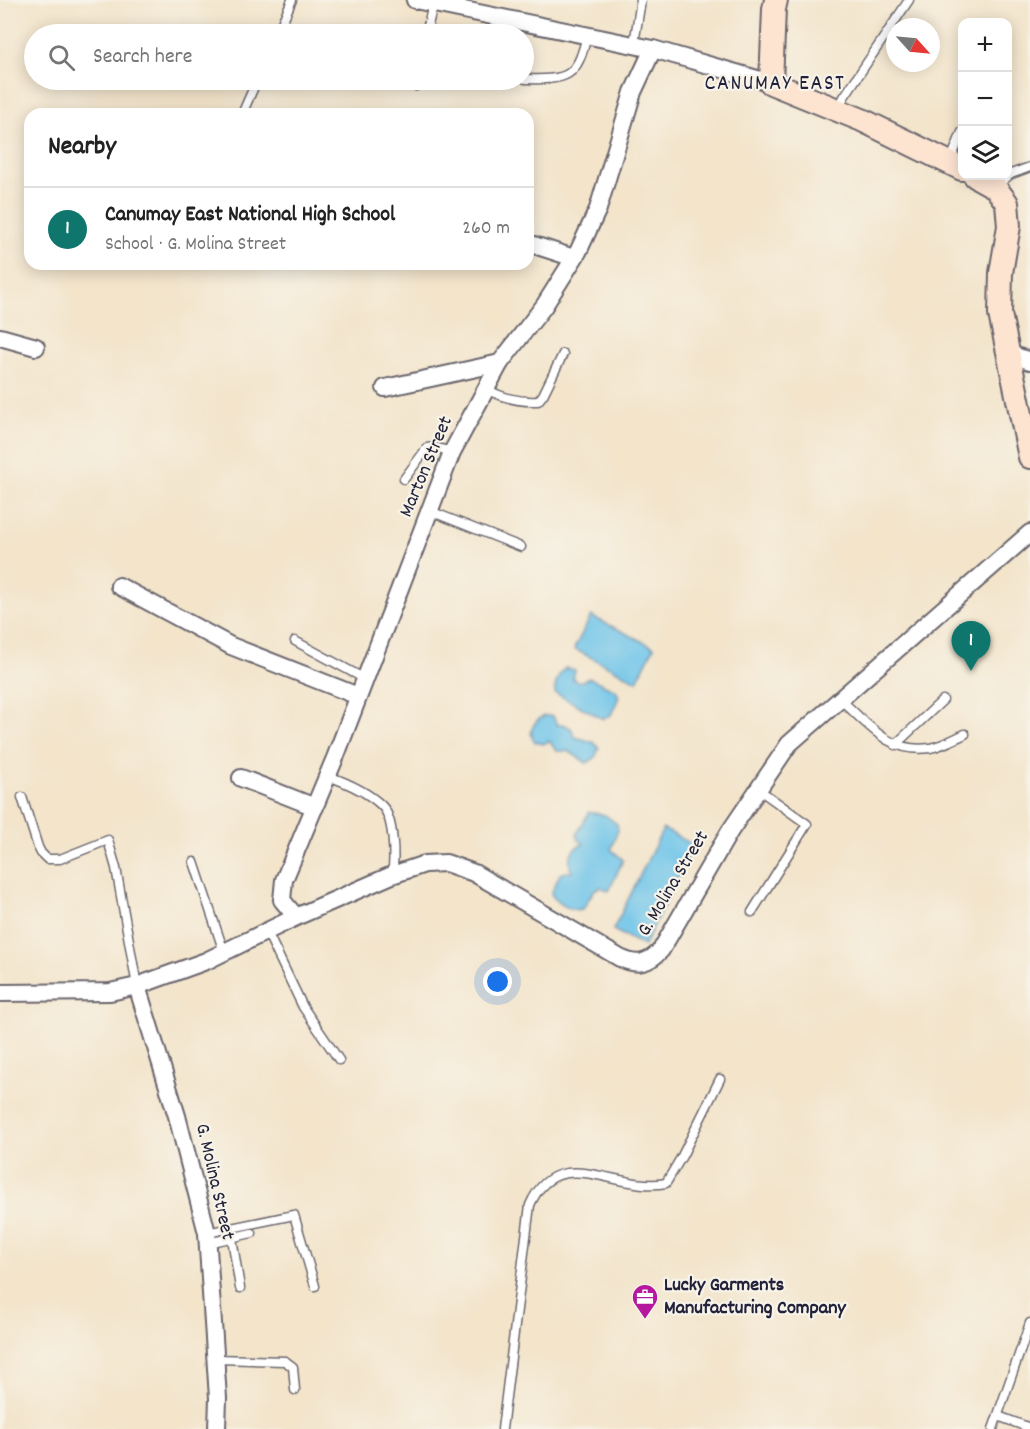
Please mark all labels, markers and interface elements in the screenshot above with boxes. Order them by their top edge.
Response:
north arrow [886,18,940,72]
map controls [958,18,1012,180]
button: + [958,18,1012,72]
search box [24,24,534,90]
icon: search [45,41,78,74]
text: Search here [93,42,192,73]
district label: CANUMAY EAST [705,69,845,100]
button: − [958,72,1012,126]
button: layers [958,126,1012,180]
text: Nearby [48,129,116,166]
text: Canumay East National High School [105,200,395,231]
text: 1 [65,215,70,243]
text: 260 m [462,215,510,243]
text: School · G. Molina Street [105,231,286,259]
street label: Marton Street [393,412,461,522]
pin: 1 [952,622,990,671]
street label: G. Molina Street [631,826,717,942]
your location [483,967,512,996]
street label: G. Molina Street [187,1121,241,1243]
place label: Lucky Garments Manufacturing Company [664,1272,846,1323]
office icon: Lucky Garments Manufacturing Company [630,1282,660,1320]

